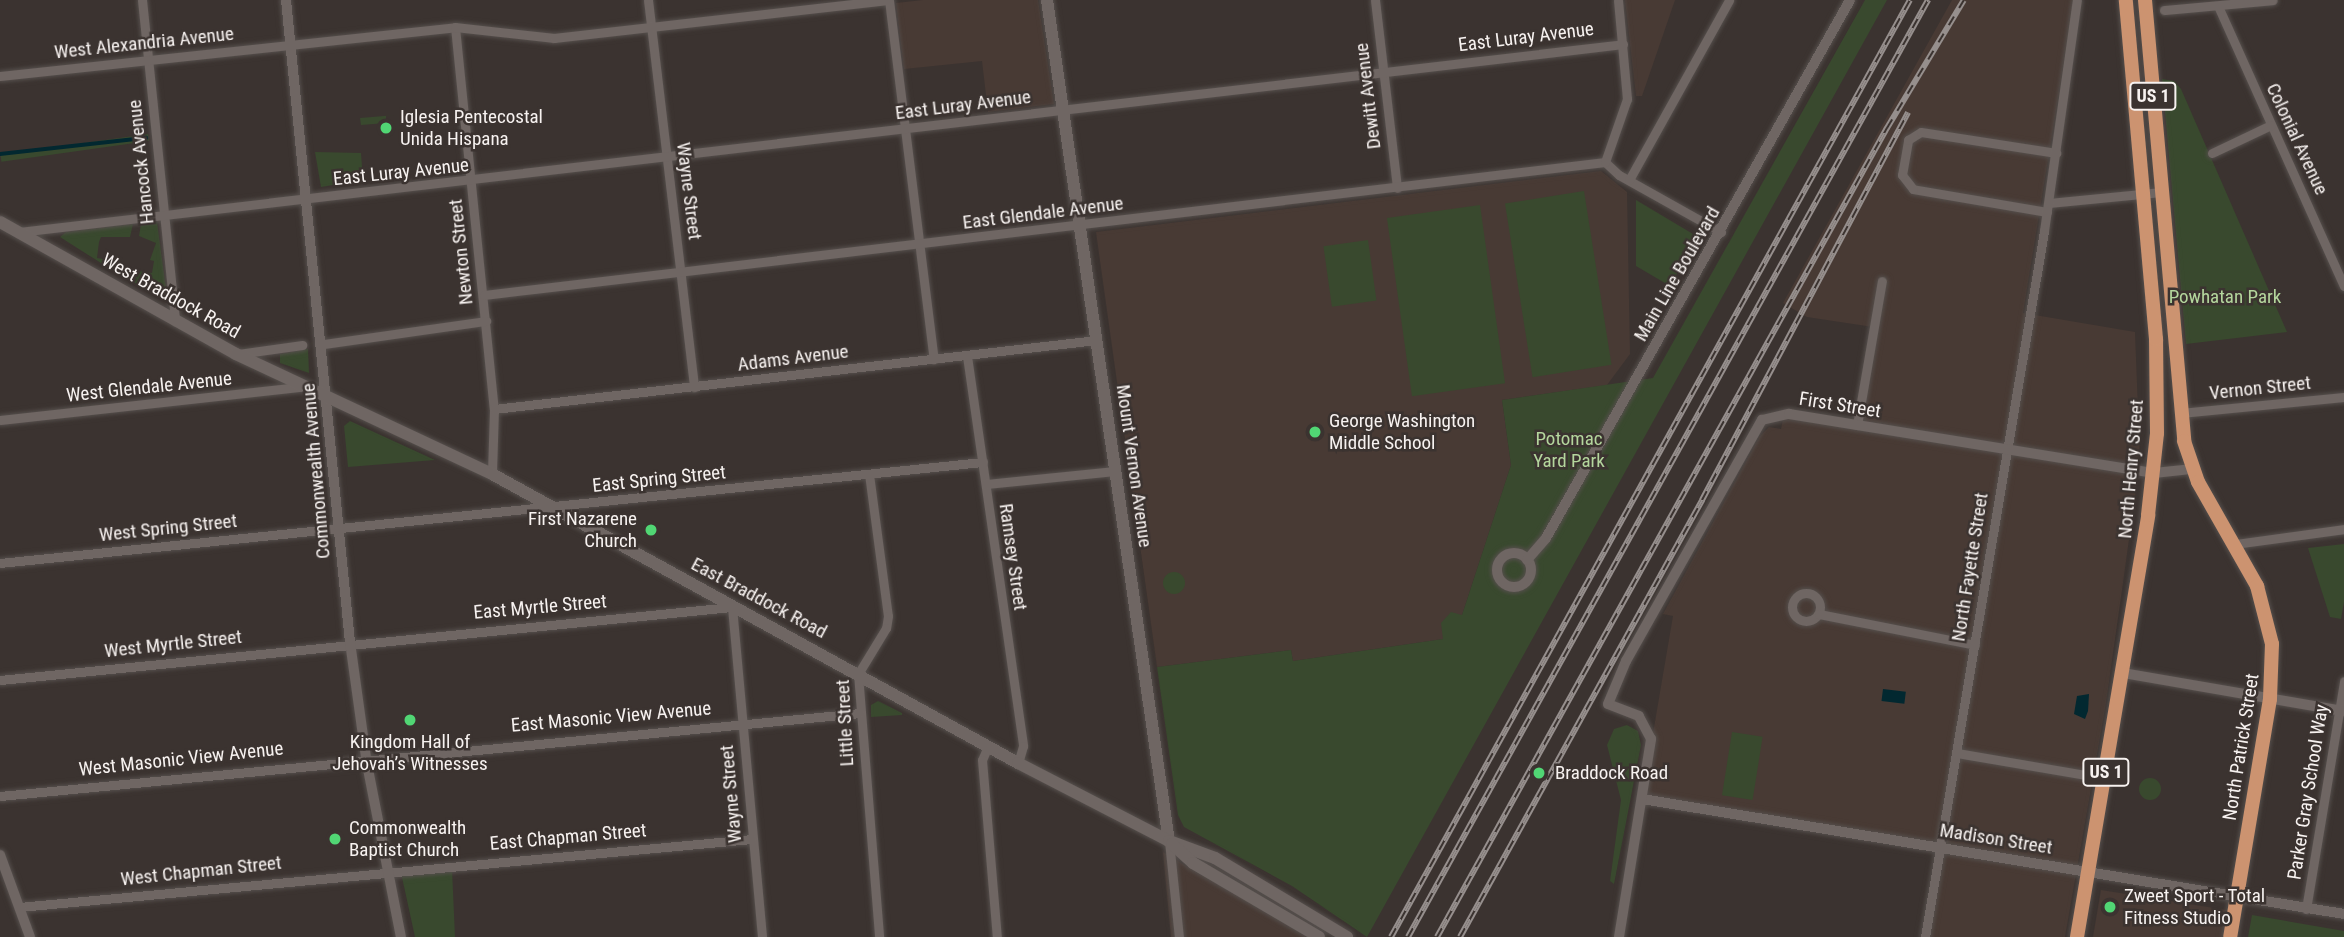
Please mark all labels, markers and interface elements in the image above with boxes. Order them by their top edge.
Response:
street label: East Luray Avenue [1457,17,1595,57]
street label: West Alexandria Avenue [53,22,235,64]
street label: Dewitt Avenue [1350,42,1386,150]
street label: Colonial Avenue [2261,80,2333,198]
road number: US 1 [2128,82,2178,110]
street label: East Luray Avenue [894,85,1032,125]
street label: Hancock Avenue [123,99,159,225]
place label: Iglesia Pentecostal Unida Hispana [400,106,543,150]
marker: Iglesia Pentecostal Unida Hispana [378,120,394,136]
street label: Wayne Street [672,141,706,241]
street label: East Luray Avenue [332,154,470,190]
street label: East Glendale Avenue [961,192,1125,234]
street label: Newton Street [444,198,478,306]
street label: Main Line Boulevard [1629,203,1725,345]
street label: West Braddock Road [98,248,244,344]
park label: Powhatan Park [2169,286,2281,308]
street label: Adams Avenue [736,340,850,376]
street label: West Glendale Avenue [65,367,233,407]
street label: Vernon Street [2208,371,2312,405]
street label: Commonwealth Avenue [297,382,335,560]
street label: Mount Vernon Avenue [1111,383,1157,549]
street label: First Street [1797,387,1883,423]
street label: North Henry Street [2114,399,2148,539]
place label: George Washington Middle School [1329,410,1475,454]
marker: George Washington Middle School [1307,424,1323,440]
park label: Potomac Yard Park [1533,428,1605,472]
street label: East Spring Street [591,461,727,497]
street label: North Fayette Street [1947,491,1993,643]
street label: Ramsey Street [994,502,1032,612]
place label: First Nazarene Church [528,508,637,552]
street label: West Spring Street [98,509,238,547]
marker: First Nazarene Church [643,522,659,538]
street label: East Braddock Road [687,553,831,643]
street label: East Myrtle Street [473,590,607,624]
street label: West Myrtle Street [103,625,243,663]
street label: North Patrick Street [2218,672,2264,822]
street label: Little Street [831,679,859,767]
street label: East Masonic View Avenue [510,697,712,737]
street label: Parker Gray School Way [2283,703,2333,881]
marker: Kingdom Hall of Jehovah’s Witnesses [402,712,418,728]
place label: Kingdom Hall of Jehovah’s Witnesses [332,731,488,775]
street label: West Masonic View Avenue [78,737,284,781]
street label: Wayne Street [715,744,747,844]
road number: US 1 [2082,758,2130,786]
place label: Braddock Road [1555,762,1668,784]
marker: Braddock Road [1529,763,1549,783]
place label: Commonwealth Baptist Church [349,817,466,861]
street label: East Chapman Street [489,819,647,855]
street label: Madison Street [1938,819,2054,859]
marker: Commonwealth Baptist Church [327,831,343,847]
street label: West Chapman Street [119,851,283,891]
place label: Zweet Sport - Total Fitness Studio [2124,885,2265,929]
marker: Zweet Sport - Total Fitness Studio [2102,899,2118,915]

